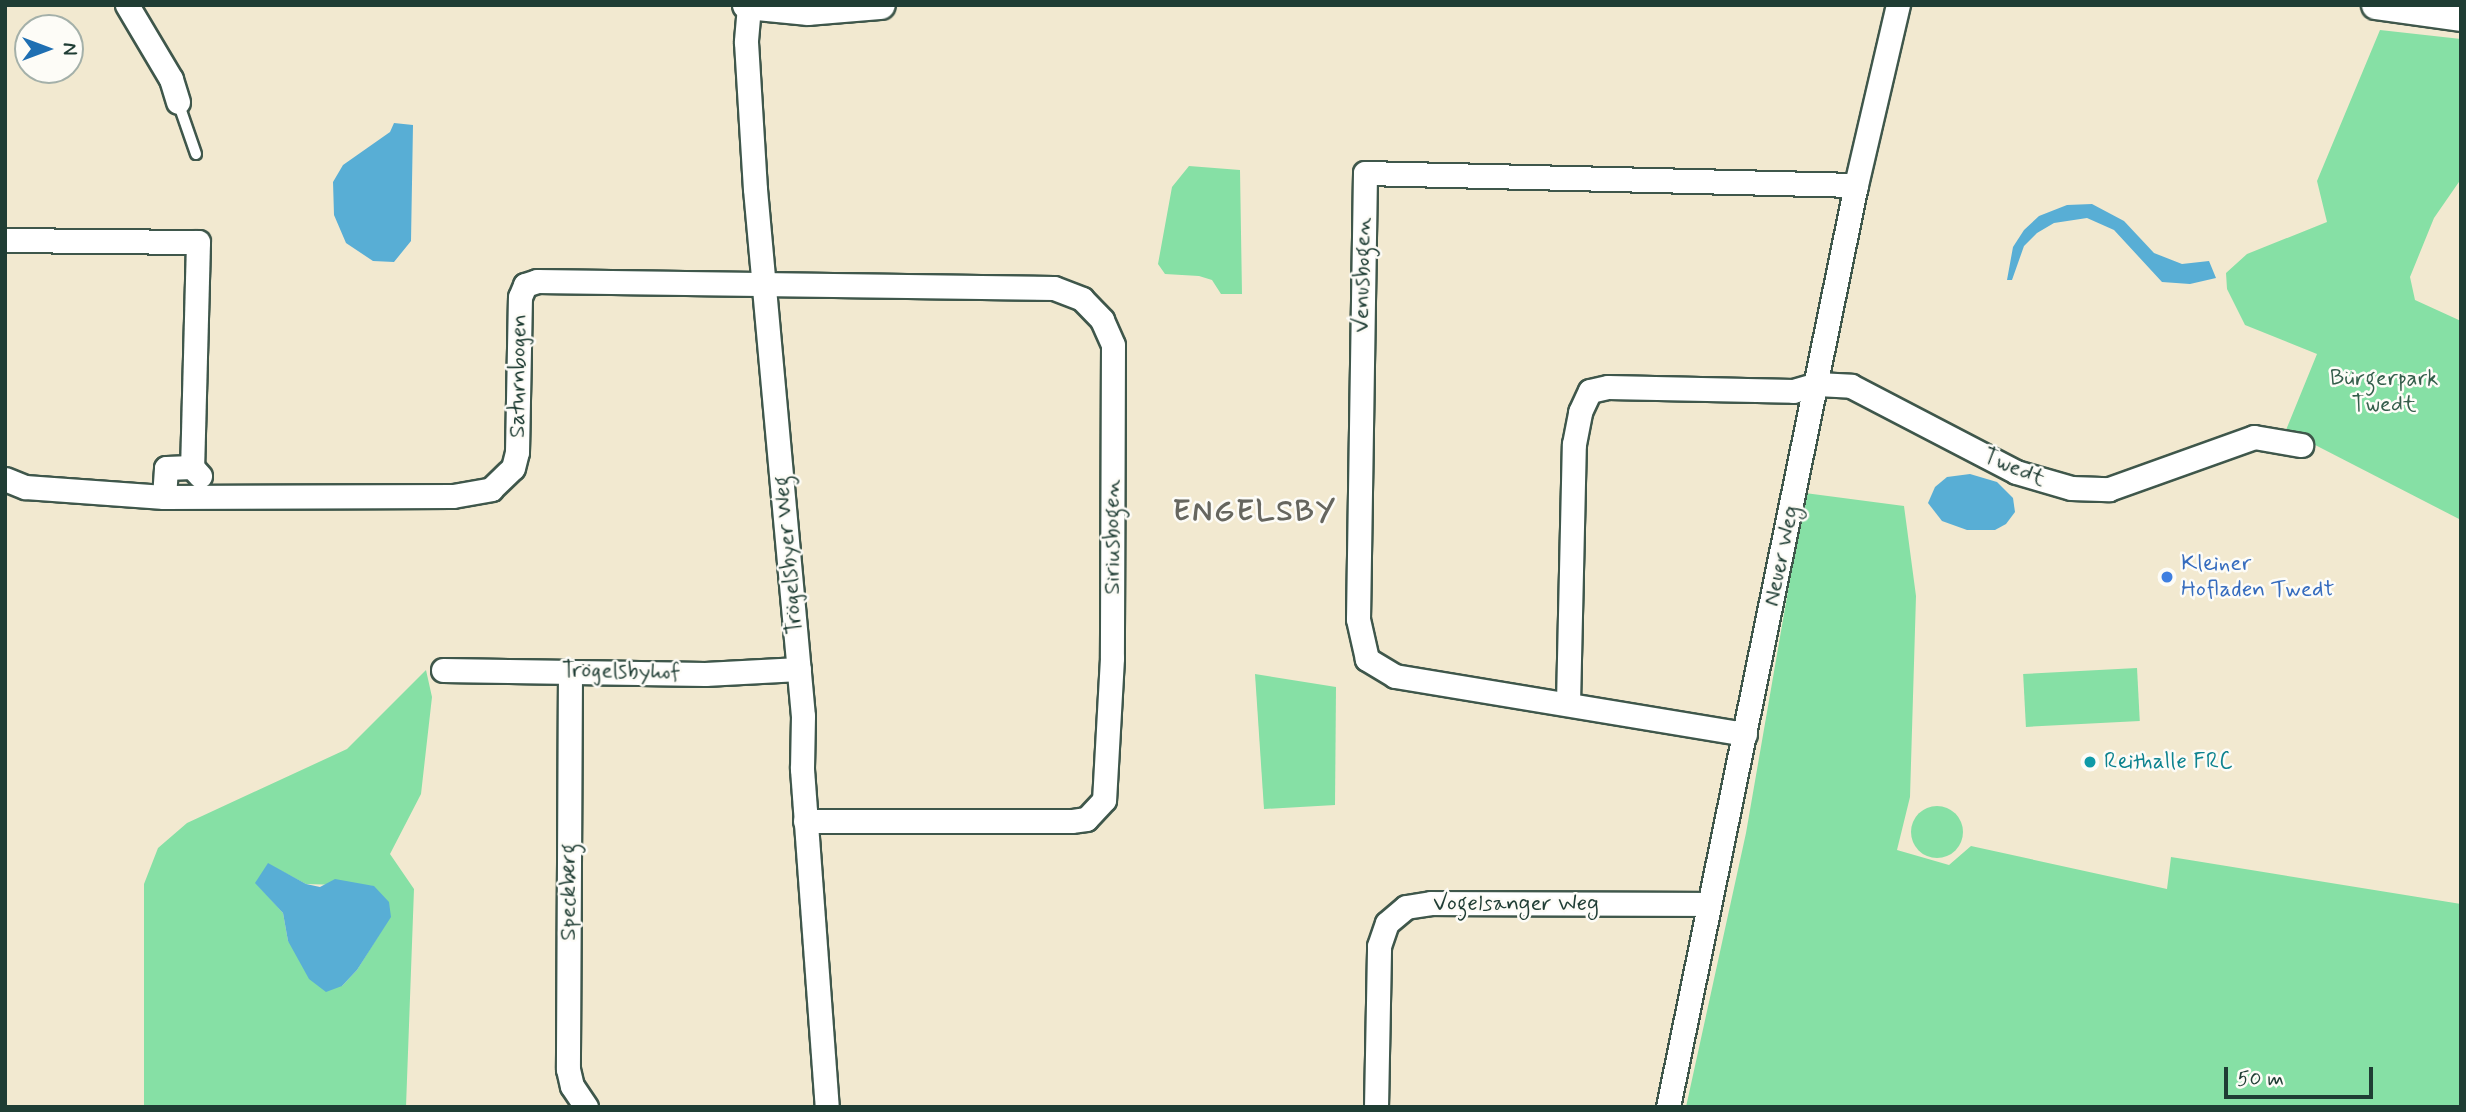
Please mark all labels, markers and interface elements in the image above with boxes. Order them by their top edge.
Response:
north arrow [14,14,84,84]
text: N [56,43,81,55]
street label: Venusbogen [1348,217,1378,333]
street label: Saturnbogen [504,314,534,438]
park label: Bürgerpark Twedt [2330,365,2438,419]
street label: Twedt [1979,443,2049,493]
street label: Trögelsbyer Weg [768,475,810,635]
street label: Siriusbogen [1099,479,1127,595]
district label: ENGELSBY [1174,494,1336,530]
street label: Neuer Weg [1758,503,1806,609]
place label: Kleiner Hofladen Twedt [2181,550,2337,604]
marker: Kleiner Hofladen Twedt [2159,569,2175,585]
street label: Trögelsbyhof [561,657,681,687]
place label: Reithalle FRC [2104,748,2233,776]
marker: Reithalle FRC [2082,754,2098,770]
street label: Speckberg [555,843,583,941]
street label: Vogelsanger Weg [1433,890,1599,918]
scale bar [2228,1052,2377,1096]
text: 50 m [2237,1065,2284,1093]

